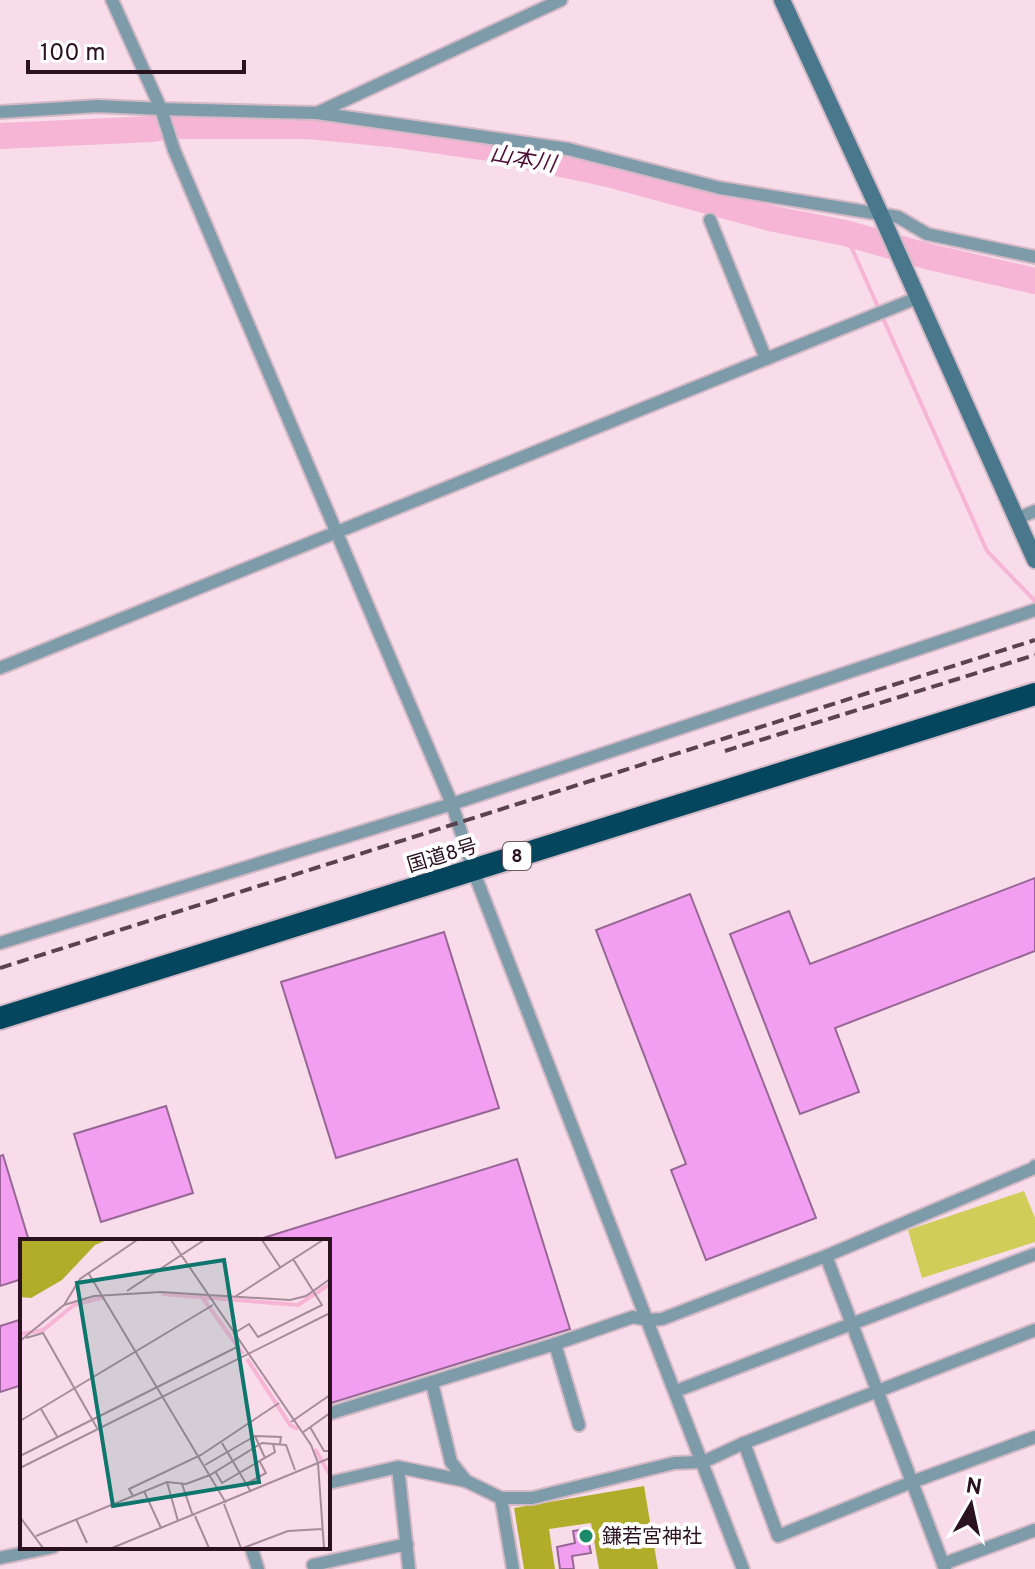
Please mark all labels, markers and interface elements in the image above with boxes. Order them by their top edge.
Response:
scale bar [28,24,244,74]
text: 100 m [40,39,106,69]
water label: 山本川 [488,141,559,180]
street label: 国道8号 [404,834,481,880]
road number: 8 [503,842,531,870]
inset map [20,1239,330,1549]
north arrow [931,1465,1011,1545]
text: N [964,1473,984,1502]
place label: 鎌若宮神社 [602,1525,702,1551]
marker: 鎌若宮神社 [577,1527,595,1545]

